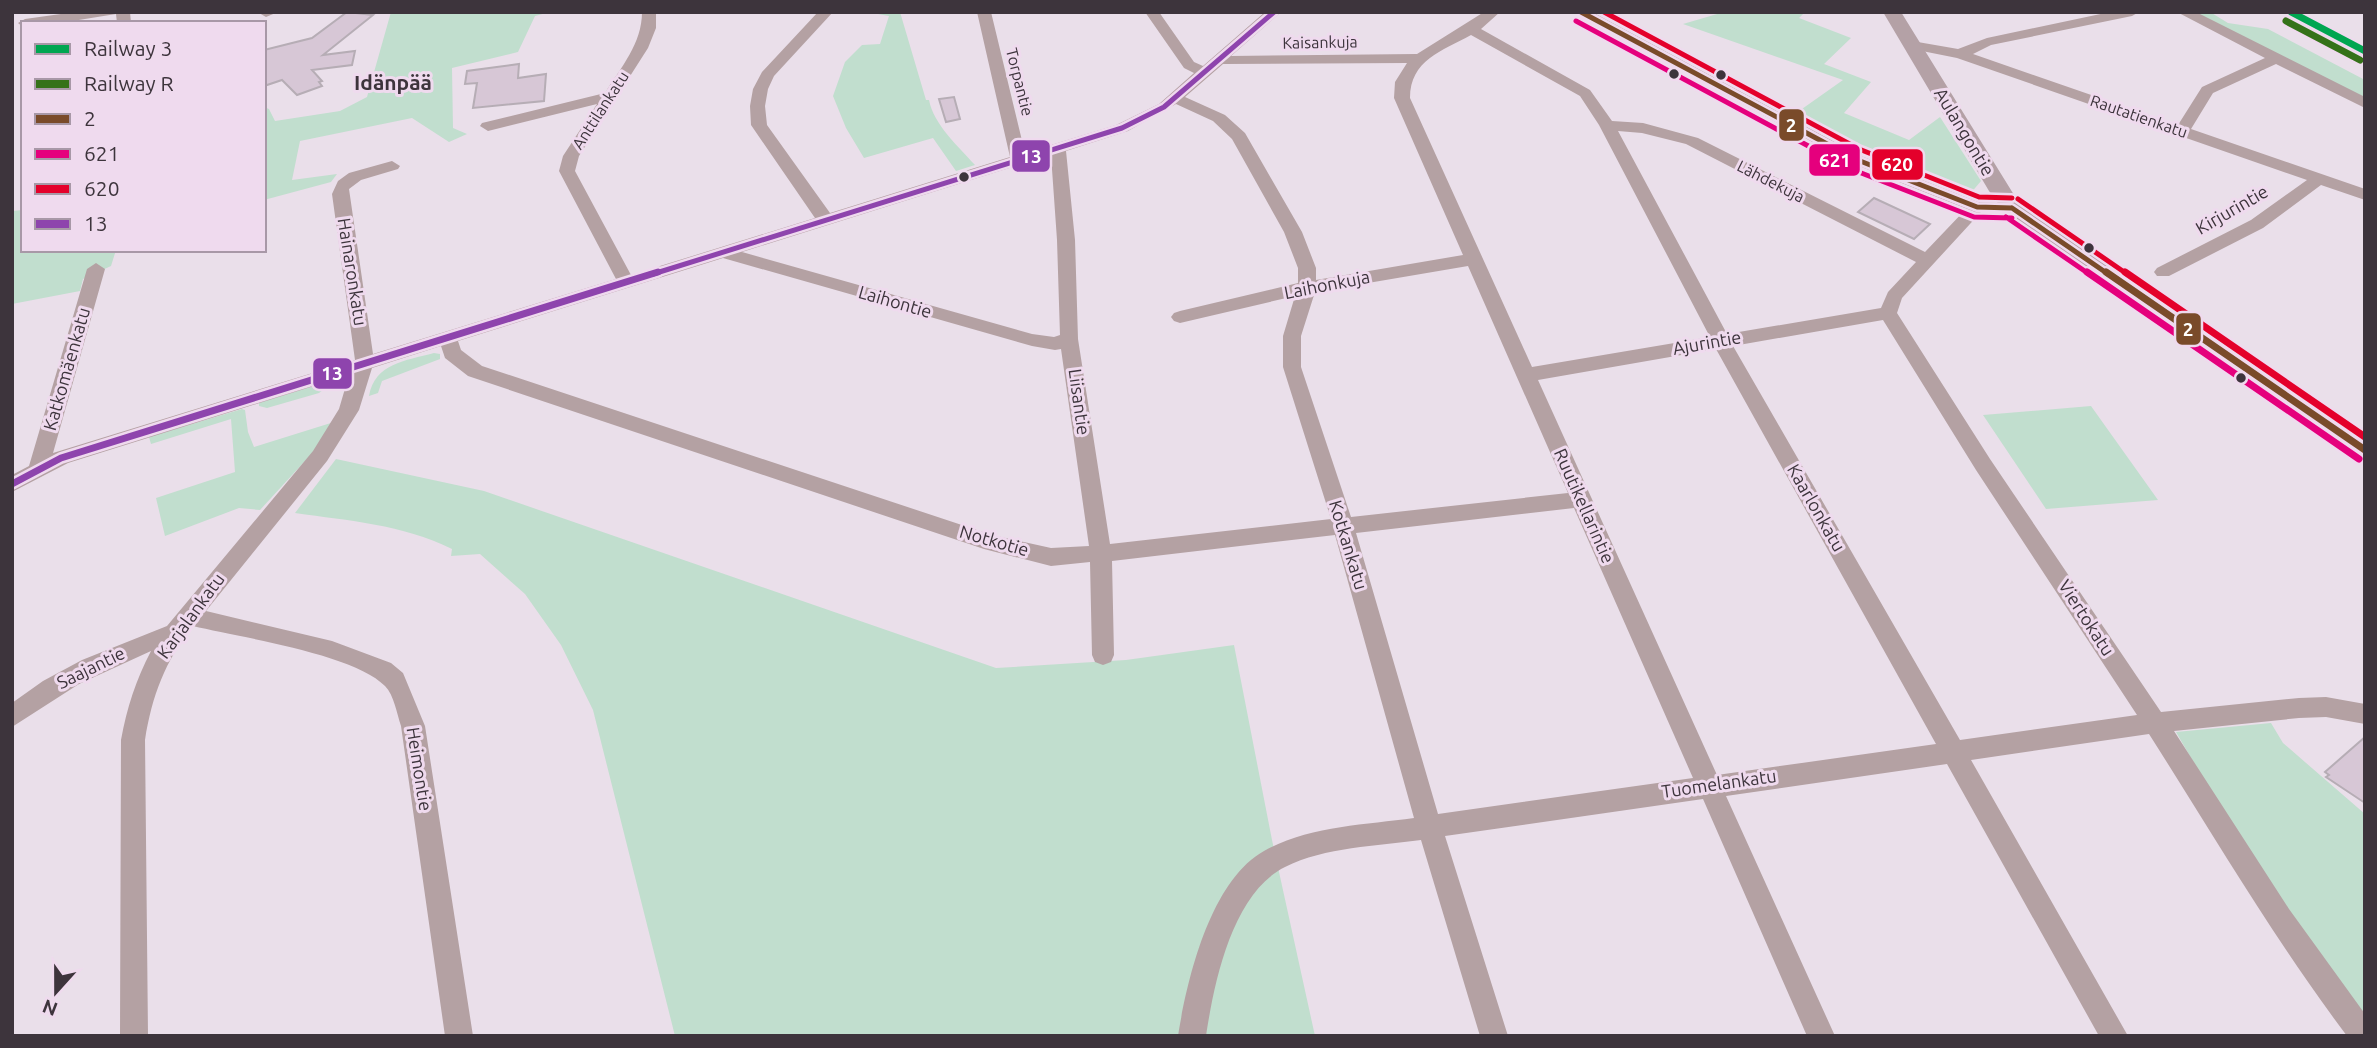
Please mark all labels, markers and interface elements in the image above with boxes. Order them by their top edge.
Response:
legend [21,21,266,252]
street label: Kaisankuja [1282,32,1358,52]
text: Railway 3 [84,36,172,60]
street label: Torpantie [1003,46,1037,118]
unlabelled marker [1667,67,1681,81]
street label: Anttilankatu [568,68,632,152]
unlabelled marker [1714,68,1728,82]
district label: Idänpää [354,70,432,94]
text: Railway R [84,71,174,95]
street label: Aulangontie [1931,84,1999,179]
street label: Rautatienkatu [2088,91,2190,141]
text: 2 [84,106,96,130]
line badge: 2 [1778,108,1805,142]
text: 2 [1786,114,1796,136]
line badge: 13 [1011,139,1051,173]
text: 621 [84,141,120,165]
line badge: 621 [1808,143,1861,177]
text: 13 [1020,145,1042,167]
line badge: 620 [1871,148,1924,181]
text: 621 [1819,149,1851,171]
text: 620 [1881,153,1913,175]
street label: Lähdekuja [1734,156,1808,206]
unlabelled marker [957,170,971,184]
text: 620 [84,176,120,200]
street label: Kirjurintie [2192,180,2271,238]
text: 13 [84,211,108,235]
street label: Hainaronkatu [335,216,371,327]
unlabelled marker [2082,241,2096,255]
street label: Laihonkuja [1282,266,1371,302]
street label: Laihontie [856,281,934,321]
street label: Katkomäenkatu [39,305,93,433]
line badge: 2 [2175,312,2202,346]
text: 2 [2183,318,2193,340]
street label: Ajurintie [1671,326,1743,358]
line badge: 13 [312,357,353,390]
text: 13 [321,362,343,384]
street label: Liisantie [1065,367,1095,436]
unlabelled marker [2234,371,2248,385]
street label: Ruutikellarintie [1551,445,1619,566]
street label: Kaarlonkatu [1784,460,1850,555]
street label: Kotkankatu [1326,497,1372,592]
street label: Notkotie [957,521,1031,559]
street label: Karjalankatu [153,569,228,662]
street label: Viertokatu [2055,576,2119,659]
street label: Saajantie [53,642,128,692]
street label: Heimontie [403,726,436,812]
street label: Tuomelankatu [1660,765,1778,801]
north arrow [21,957,91,1027]
text: N [39,995,60,1021]

